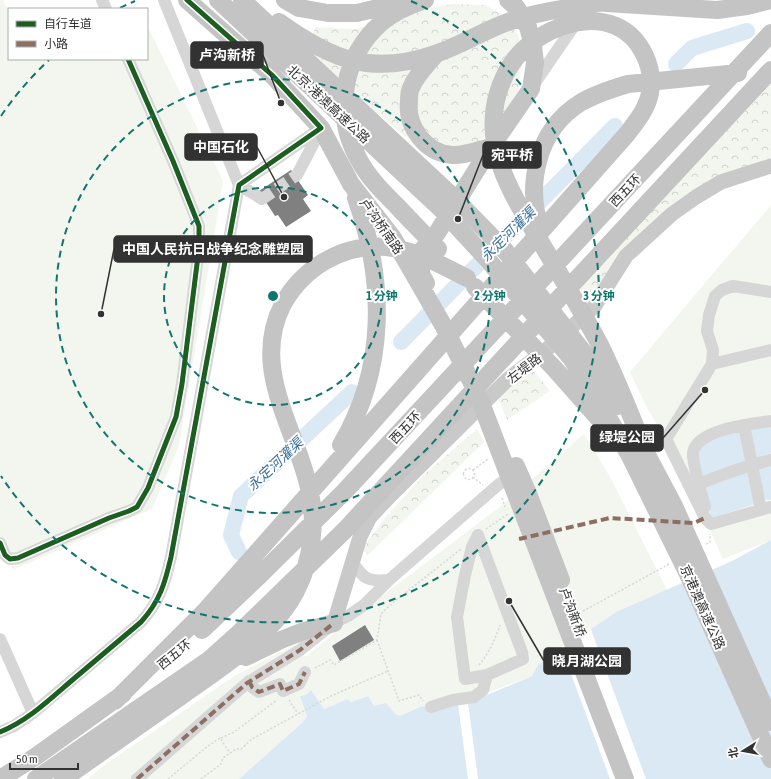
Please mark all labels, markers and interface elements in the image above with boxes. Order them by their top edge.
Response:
legend [8,8,148,60]
text: 自行车道 [44,17,92,31]
text: 小路 [44,37,68,51]
callout: 卢沟新桥 [191,42,263,68]
text: 卢沟新桥 [199,47,255,63]
street label: 北京-港澳高速公路 [284,62,373,146]
callout: 中国石化 [185,134,257,160]
text: 中国石化 [193,139,249,155]
callout: 宛平桥 [483,142,541,168]
text: 宛平桥 [491,147,533,163]
street label: 西五环 [607,171,644,210]
street label: 卢沟桥南路 [357,195,406,257]
water label: 永定河灌渠 [478,202,540,264]
callout: 中国人民抗日战争纪念雕塑园 [114,236,312,262]
text: 中国人民抗日战争纪念雕塑园 [122,241,304,257]
centre of rings [266,289,280,303]
text: 1 分钟 [366,289,398,303]
text: 2 分钟 [474,289,506,303]
text: 3 分钟 [583,289,615,303]
street label: 左堤路 [504,350,544,386]
street label: 西五环 [387,408,424,447]
callout: 绿堤公园 [591,425,663,451]
text: 绿堤公园 [599,429,655,445]
water label: 永定河灌渠 [244,433,308,494]
street label: 京港澳高速公路 [677,563,728,652]
street label: 卢沟新桥 [556,585,589,639]
street label: 西五环 [154,636,194,672]
callout: 晓月湖公园 [544,648,630,674]
text: 晓月湖公园 [552,653,622,669]
north arrow [723,731,763,771]
scale bar [10,745,78,771]
text: 北 [726,746,740,759]
text: 50 m [16,752,38,766]

